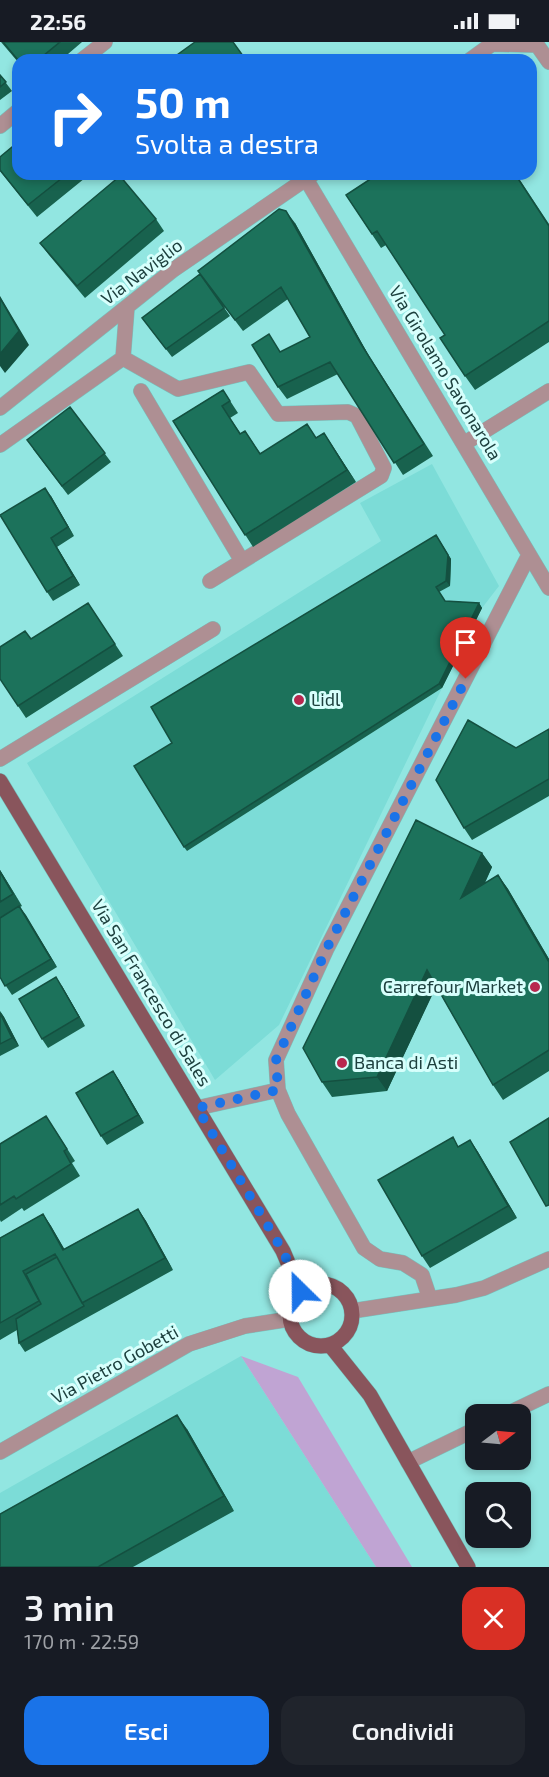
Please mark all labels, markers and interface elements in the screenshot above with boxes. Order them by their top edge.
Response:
text: 22:56 [30,8,86,34]
text: 50 m [135,76,231,126]
icon: right [36,78,114,156]
text: Svolta a destra [135,127,319,159]
street label: Via Naviglio [96,234,186,309]
street label: Via Girolamo Savonarola [385,281,507,464]
pin [440,617,491,679]
icon: arrive [449,626,482,659]
place label: Lidl [311,688,341,710]
marker: Lidl [292,693,306,707]
street label: Via San Francesco di Sales [87,895,216,1090]
place label: Carrefour Market [383,975,523,997]
marker: Carrefour Market [528,980,542,994]
place label: Banca di Asti [354,1051,458,1073]
marker: Banca di Asti [335,1056,349,1070]
position arrow [268,1259,332,1323]
street label: Via Pietro Gobetti [47,1320,182,1408]
north arrow [465,1404,531,1470]
map controls [465,1404,531,1548]
button: search [465,1482,531,1548]
text: 3 min [24,1585,115,1628]
button: close [462,1587,525,1650]
text: 170 m · 22:59 [24,1629,139,1653]
button: Esci [24,1696,269,1765]
button: Condividi [281,1696,525,1765]

